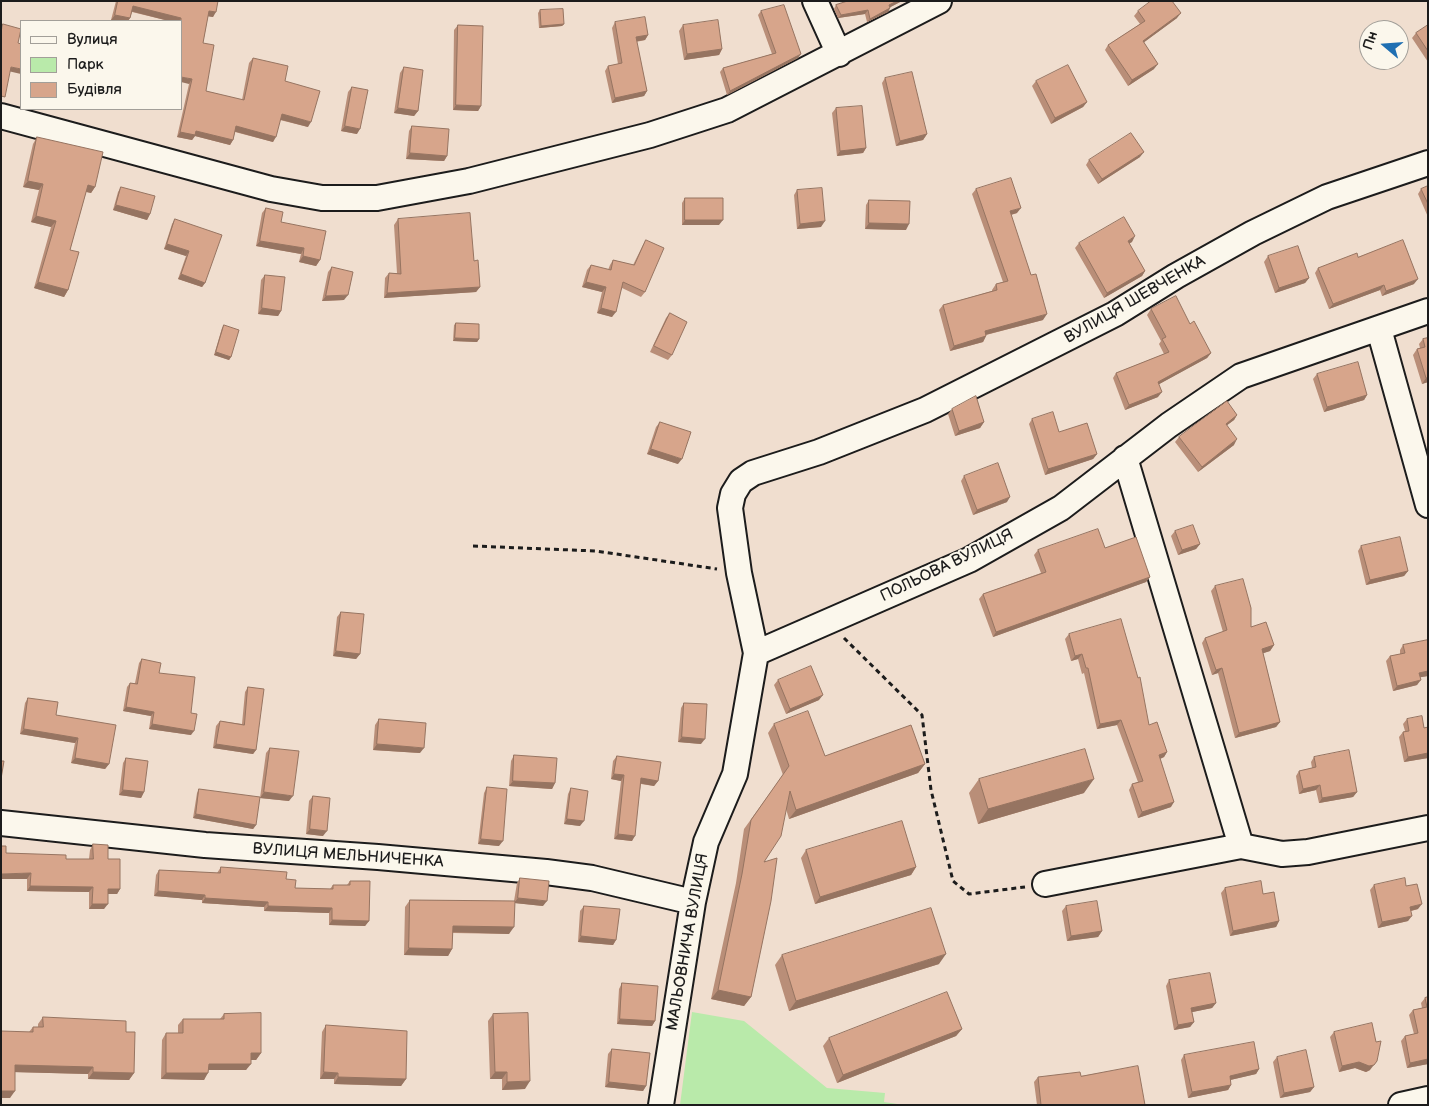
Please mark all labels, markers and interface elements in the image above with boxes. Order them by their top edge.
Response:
legend [20,20,182,110]
north arrow [1359,20,1409,70]
text: Пн [1359,29,1381,52]
text: Вулиця [67,30,118,49]
text: Парк [67,55,104,74]
text: Будівля [67,80,122,99]
street label: ВУЛИЦЯ ШЕВЧЕНКА [1061,252,1209,348]
street label: ПОЛЬОВА ВУЛИЦЯ [877,525,1017,607]
street label: ВУЛИЦЯ МЕЛЬНИЧЕНКА [252,840,444,872]
street label: МАЛЬОВНИЧА ВУЛИЦЯ [663,852,713,1032]

